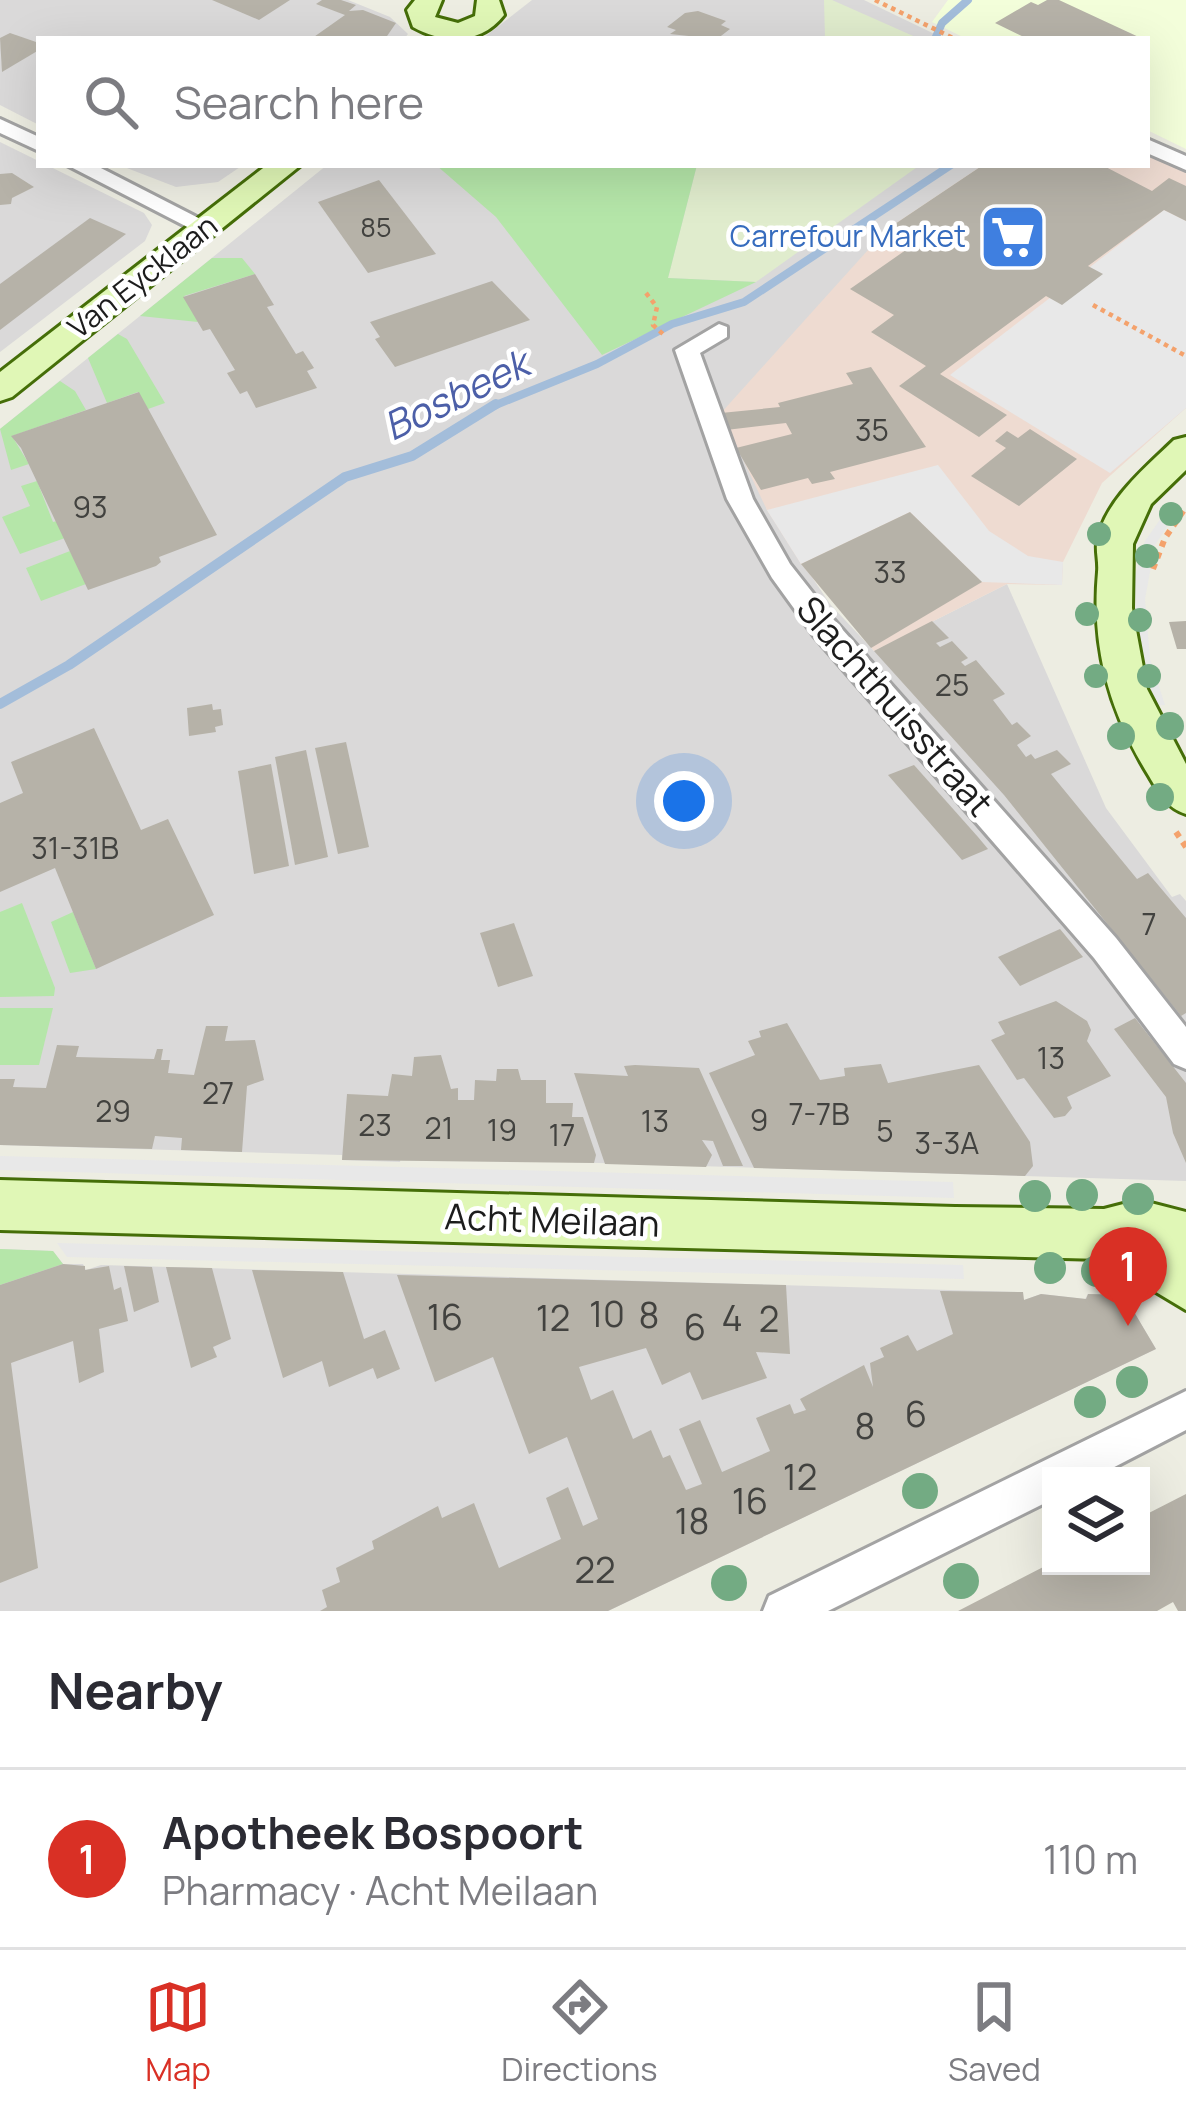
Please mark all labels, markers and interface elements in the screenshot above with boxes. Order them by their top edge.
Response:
search box [36,36,1150,168]
icon: search [78,69,144,135]
text: Search here [174,71,424,133]
supermarket icon: Carrefour Market [978,202,1048,272]
street label: Van Eycklaan [59,204,225,347]
house number: 85 [360,208,392,245]
place label: Carrefour Market [730,215,966,256]
water label: Bosbeek [374,333,542,452]
house number: 35 [855,409,889,450]
house number: 93 [72,486,108,527]
house number: 33 [873,551,907,592]
street label: Slachthuisstraat [786,585,1005,826]
house number: 25 [935,664,969,705]
your location [654,771,714,831]
house number: 31-31B [31,827,119,868]
house number: 7 [1141,903,1157,944]
house number: 13 [1037,1037,1065,1078]
house number: 27 [202,1072,234,1113]
house number: 29 [95,1090,131,1131]
house number: 7-7B [788,1093,850,1134]
house number: 9 [750,1099,768,1140]
house number: 13 [641,1100,669,1141]
house number: 23 [358,1104,392,1145]
house number: 21 [425,1107,453,1148]
house number: 19 [487,1109,517,1150]
house number: 5 [876,1110,894,1151]
house number: 17 [549,1114,575,1155]
house number: 3-3A [915,1122,979,1163]
street label: Acht Meilaan [444,1191,660,1248]
pin: 1 [1089,1227,1167,1326]
house number: 10 [589,1289,625,1338]
house number: 8 [639,1290,659,1339]
house number: 16 [427,1292,463,1341]
house number: 12 [536,1293,570,1342]
house number: 4 [721,1293,743,1342]
house number: 2 [759,1294,779,1343]
house number: 6 [684,1302,706,1351]
house number: 6 [905,1389,927,1438]
house number: 8 [855,1401,875,1450]
house number: 12 [783,1452,817,1501]
map controls [1042,1467,1150,1575]
button: layers [1042,1467,1150,1575]
house number: 16 [732,1476,768,1525]
house number: 18 [675,1496,709,1545]
house number: 22 [574,1545,616,1594]
text: Nearby [48,1655,223,1724]
text: Apotheek Bospoort [162,1801,584,1863]
text: 1 [78,1832,96,1886]
text: 110 m [1043,1832,1138,1886]
text: Pharmacy · Acht Meilaan [162,1863,598,1917]
tab: Map [145,1974,211,2091]
tab: Directions [501,1974,658,2091]
tab: Saved [948,1974,1041,2091]

